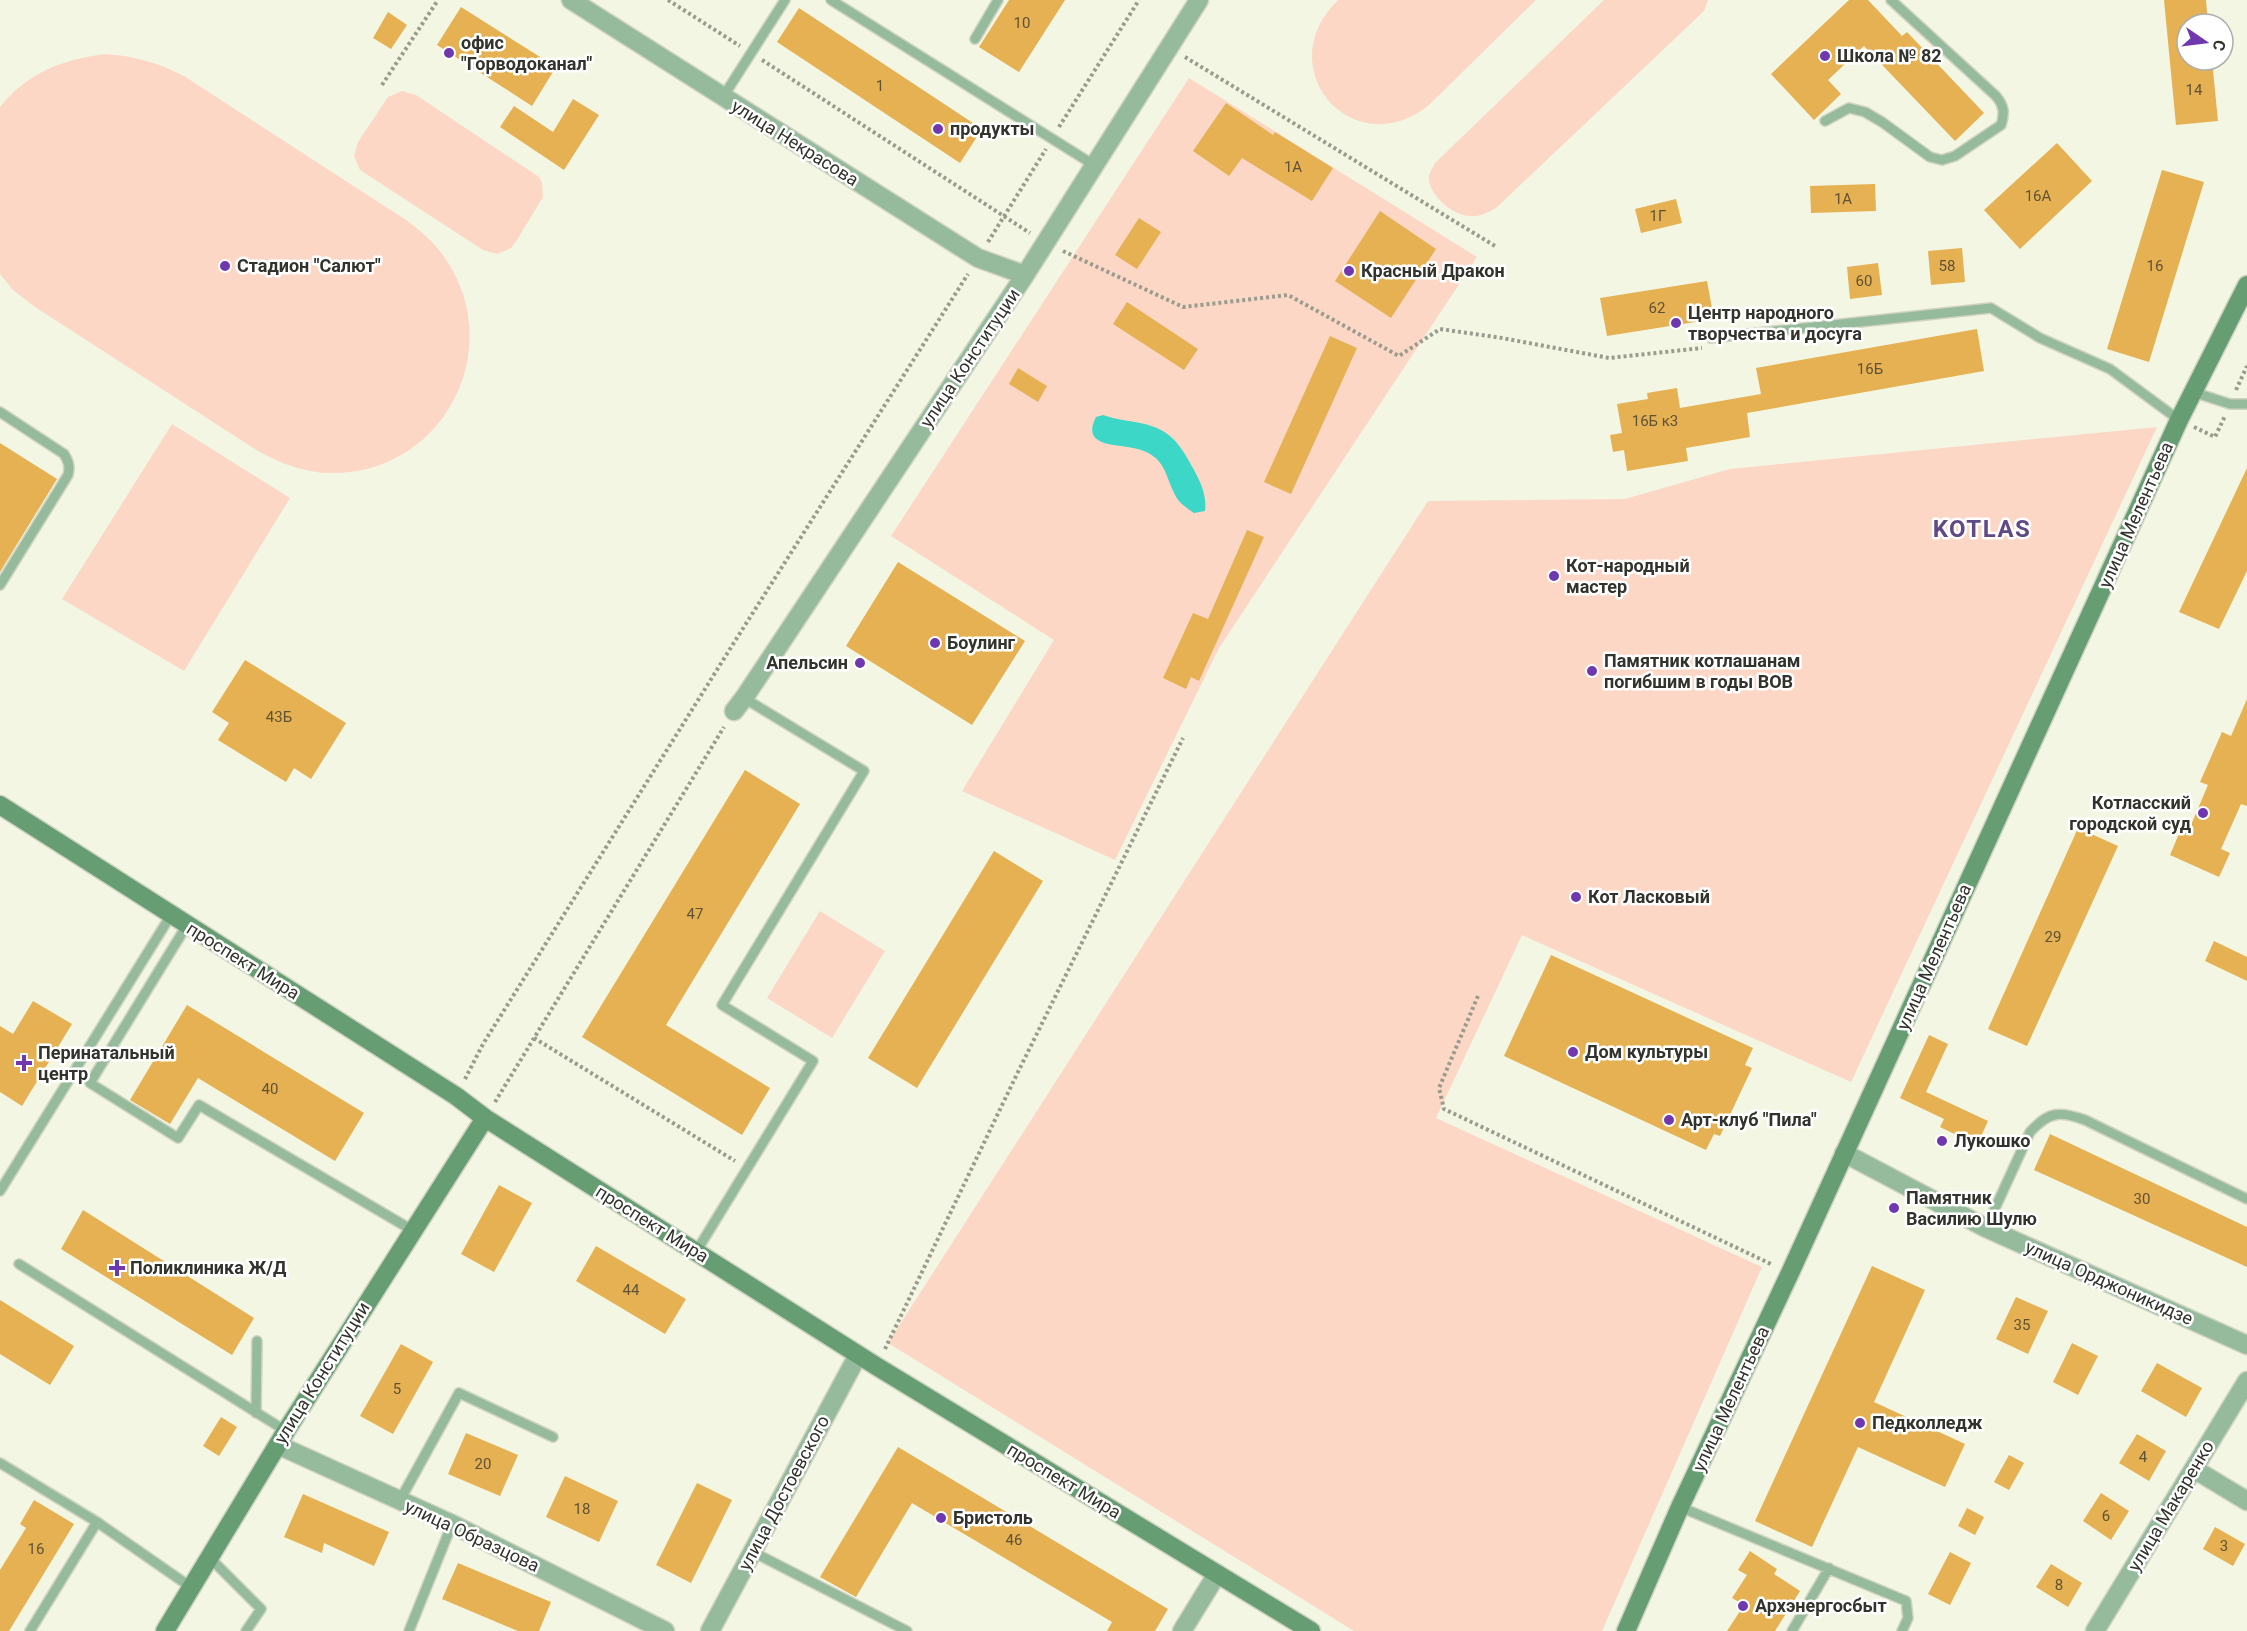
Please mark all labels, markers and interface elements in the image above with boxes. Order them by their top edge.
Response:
north arrow [2175,12,2235,72]
house number: 10 [1014,14,1030,32]
place label: офис "Горводоканал" [461,32,593,74]
text: С [2209,38,2230,53]
place label: Школа № 82 [1837,45,1942,66]
marker: офис "Горводоканал" [442,46,456,60]
marker: Школа № 82 [1818,49,1832,63]
house number: 1 [876,77,884,95]
house number: 14 [2186,81,2203,99]
street label: улица Некрасова [728,95,863,190]
place label: продукты [950,118,1034,139]
marker: продукты [931,122,945,136]
house number: 1А [1284,158,1302,176]
house number: 16А [2025,187,2052,205]
house number: 1А [1834,190,1852,208]
house number: 1Г [1650,207,1666,225]
place label: Стадион "Салют" [237,255,381,276]
house number: 58 [1939,257,1955,275]
house number: 16 [2147,257,2163,275]
marker: Стадион "Салют" [218,259,232,273]
place label: Красный Дракон [1361,260,1505,281]
marker: Красный Дракон [1342,264,1356,278]
house number: 60 [1856,272,1872,290]
street label: улица Конституции [915,284,1024,431]
house number: 62 [1649,299,1665,317]
place label: Центр народного творчества и досуга [1688,302,1862,344]
marker: Центр народного творчества и досуга [1669,316,1683,330]
house number: 16Б [1857,360,1883,378]
house number: 16Б к3 [1632,412,1678,430]
street label: улица Мелентьева [2094,439,2177,591]
district label: KOTLAS [1933,515,2031,543]
place label: Кот-народный мастер [1566,555,1690,597]
marker: Кот-народный мастер [1547,569,1561,583]
place label: Боулинг [947,632,1016,653]
marker: Боулинг [928,636,942,650]
place label: Памятник котлашанам погибшим в годы ВОВ [1604,650,1800,692]
place label: Апельсин [766,652,848,673]
marker: Апельсин [853,656,867,670]
marker: Памятник котлашанам погибшим в годы ВОВ [1585,664,1599,678]
house number: 43Б [266,708,292,726]
place label: Котласский городской суд [2069,792,2192,834]
marker: Котласский городской суд [2196,806,2210,820]
street label: улица Мелентьева [1892,881,1975,1033]
place label: Кот Ласковый [1588,886,1710,907]
marker: Кот Ласковый [1569,890,1583,904]
house number: 47 [687,905,703,923]
street label: проспект Мира [183,917,304,1004]
house number: 29 [2045,928,2061,946]
place label: Дом культуры [1585,1041,1708,1062]
place label: Перинатальный центр [38,1042,175,1084]
marker: Дом культуры [1566,1045,1580,1059]
marker: Перинатальный центр [15,1054,33,1072]
house number: 40 [262,1080,278,1098]
place label: Арт-клуб "Пила" [1681,1109,1817,1130]
marker: Арт-клуб "Пила" [1662,1113,1676,1127]
place label: Лукошко [1954,1130,2030,1151]
marker: Лукошко [1935,1134,1949,1148]
street label: проспект Мира [592,1180,713,1267]
place label: Памятник Василию Шулю [1906,1187,2037,1229]
house number: 30 [2134,1190,2150,1208]
marker: Памятник Василию Шулю [1887,1201,1901,1215]
street label: улица Орджоникидзе [2022,1236,2196,1329]
place label: Поликлиника Ж/Д [130,1257,287,1278]
marker: Поликлиника Ж/Д [108,1259,126,1277]
house number: 44 [623,1281,640,1299]
street label: улица Конституции [269,1298,374,1447]
house number: 35 [2014,1316,2030,1334]
street label: улица Мелентьева [1688,1323,1773,1475]
house number: 5 [393,1380,401,1398]
street label: улица Достоевского [734,1412,833,1574]
place label: Педколледж [1872,1412,1983,1433]
marker: Педколледж [1853,1416,1867,1430]
street label: улица Макаренко [2123,1437,2218,1575]
street label: проспект Мира [1004,1438,1125,1523]
house number: 4 [2139,1448,2148,1466]
house number: 20 [475,1455,491,1473]
street label: улица Образцова [402,1495,543,1576]
house number: 18 [574,1500,590,1518]
place label: Бристоль [953,1507,1033,1528]
house number: 6 [2102,1507,2110,1525]
marker: Бристоль [934,1511,948,1525]
house number: 46 [1006,1531,1022,1549]
house number: 3 [2220,1537,2228,1555]
house number: 16 [28,1540,44,1558]
house number: 8 [2055,1576,2063,1594]
place label: Архэнергосбыт [1755,1595,1887,1616]
marker: Архэнергосбыт [1736,1599,1750,1613]

